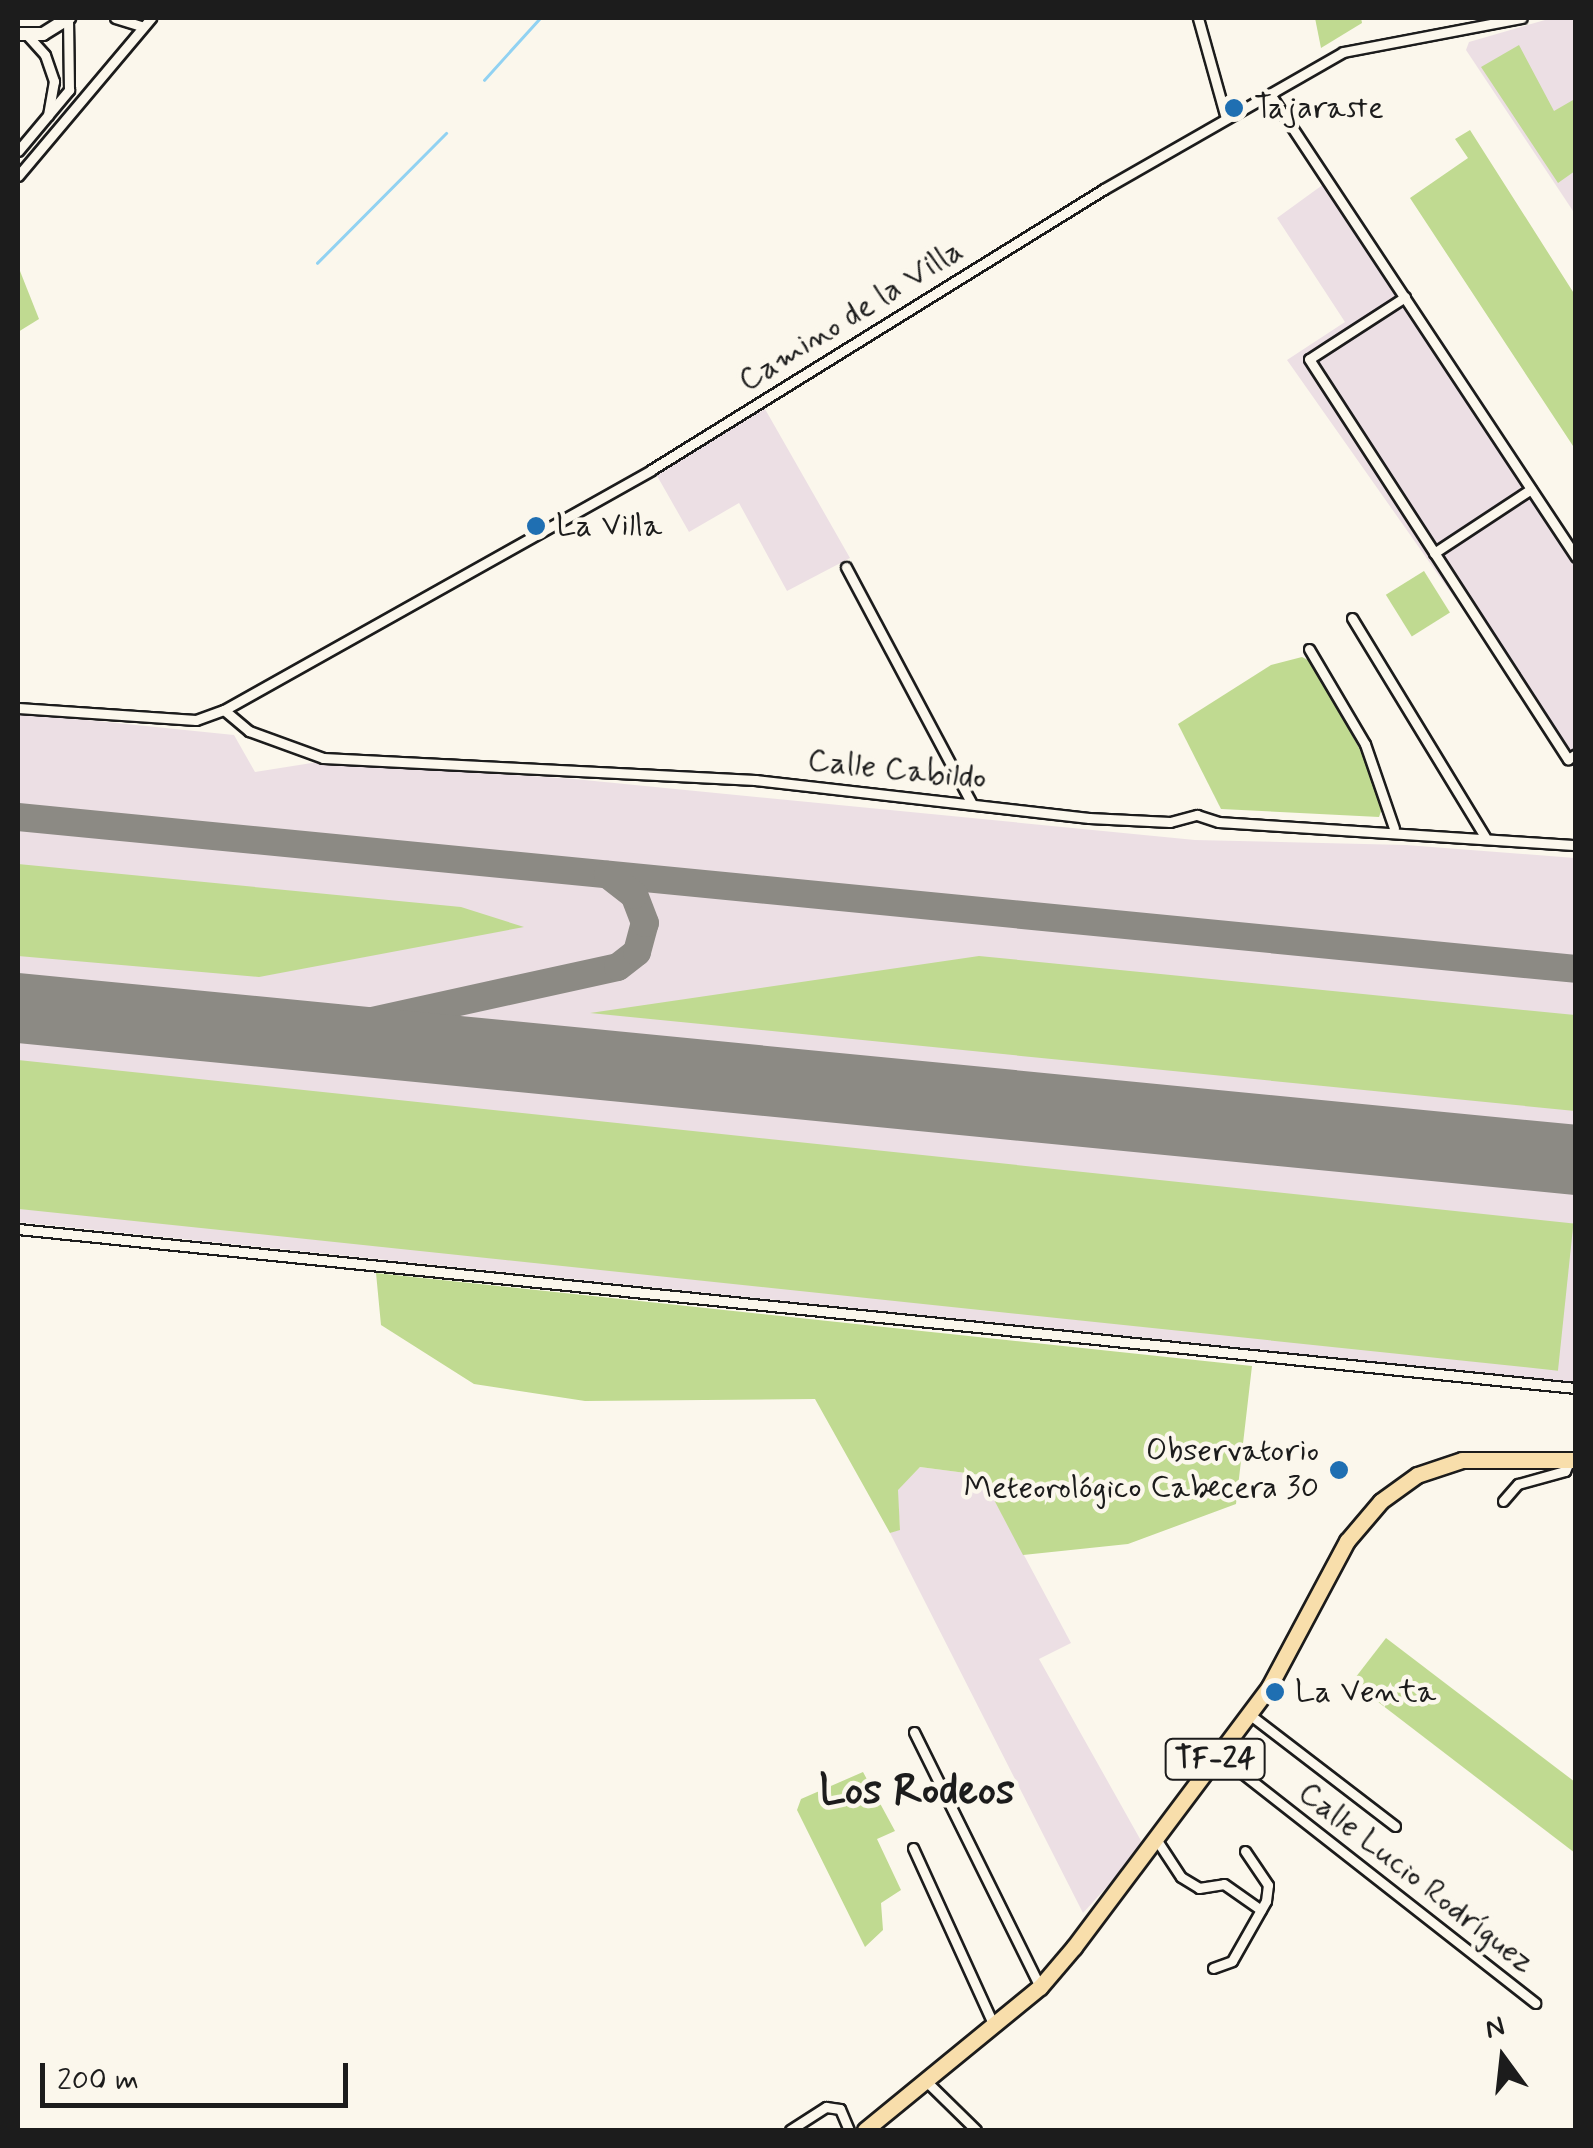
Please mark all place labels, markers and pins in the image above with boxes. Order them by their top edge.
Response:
place label: Tajaraste [1254,89,1384,127]
marker: Tajaraste [1223,97,1245,119]
place label: La Villa [556,507,659,545]
marker: La Villa [525,515,547,537]
place label: Observatorio Meteorológico Cabecera 30 [964,1433,1319,1508]
marker: Observatorio Meteorológico Cabecera 30 [1328,1459,1350,1481]
place label: La Venta [1295,1673,1422,1711]
marker: La Venta [1264,1681,1286,1703]

